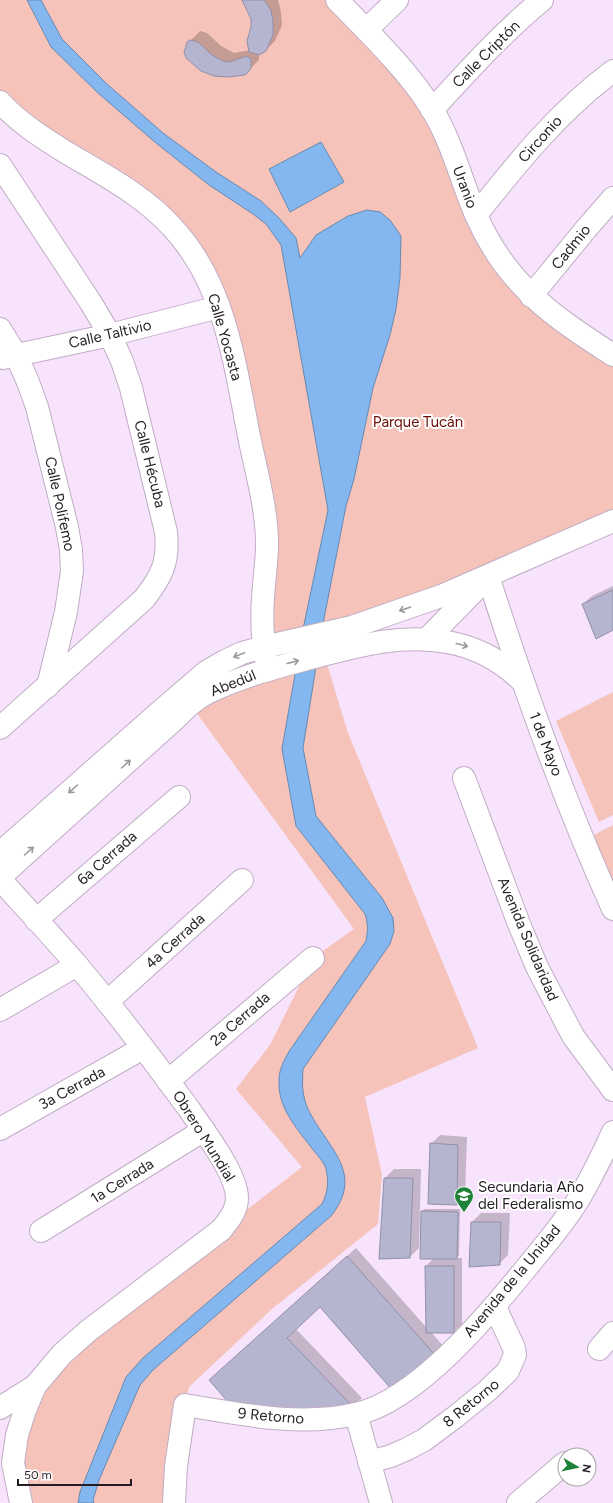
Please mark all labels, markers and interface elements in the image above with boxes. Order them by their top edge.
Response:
street label: Calle Criptón [449,17,523,91]
street label: Circonio [514,112,566,166]
street label: Uranio [449,163,481,211]
street label: Cadmio [548,221,595,273]
street label: Calle Yocasta [204,291,246,383]
street label: Calle Taltivio [67,316,153,352]
park label: Parque Tucán [373,413,463,431]
street label: Calle Hécuba [130,418,170,510]
street label: Calle Polifemo [41,455,79,553]
one-way arrow [399,605,411,613]
one-way arrow [455,642,468,649]
one-way arrow [234,651,246,659]
one-way arrow [287,658,300,666]
street label: Abedúl [208,666,258,700]
street label: 1 de Mayo [526,709,567,779]
one-way arrow [121,759,131,769]
one-way arrow [68,784,79,793]
street label: 6a Cerrada [74,827,140,889]
one-way arrow [24,846,34,855]
street label: Avenida Solidaridad [494,874,562,1004]
street label: 4a Cerrada [142,910,208,972]
street label: 2a Cerrada [207,988,273,1050]
street label: 3a Cerrada [36,1062,108,1114]
street label: Obrero Mundial [169,1087,239,1185]
street label: 1a Cerrada [87,1155,157,1207]
place label: Secundaria Año del Federalismo [478,1178,584,1213]
school or university icon: Secundaria Año del Federalismo [453,1185,475,1213]
street label: Avenida de la Unidad [460,1221,564,1341]
street label: 8 Retorno [439,1375,503,1431]
street label: 9 Retorno [237,1404,305,1428]
north arrow [557,1447,597,1487]
scale bar [18,1461,131,1487]
text: N [579,1463,593,1474]
text: 50 m [24,1468,52,1482]

